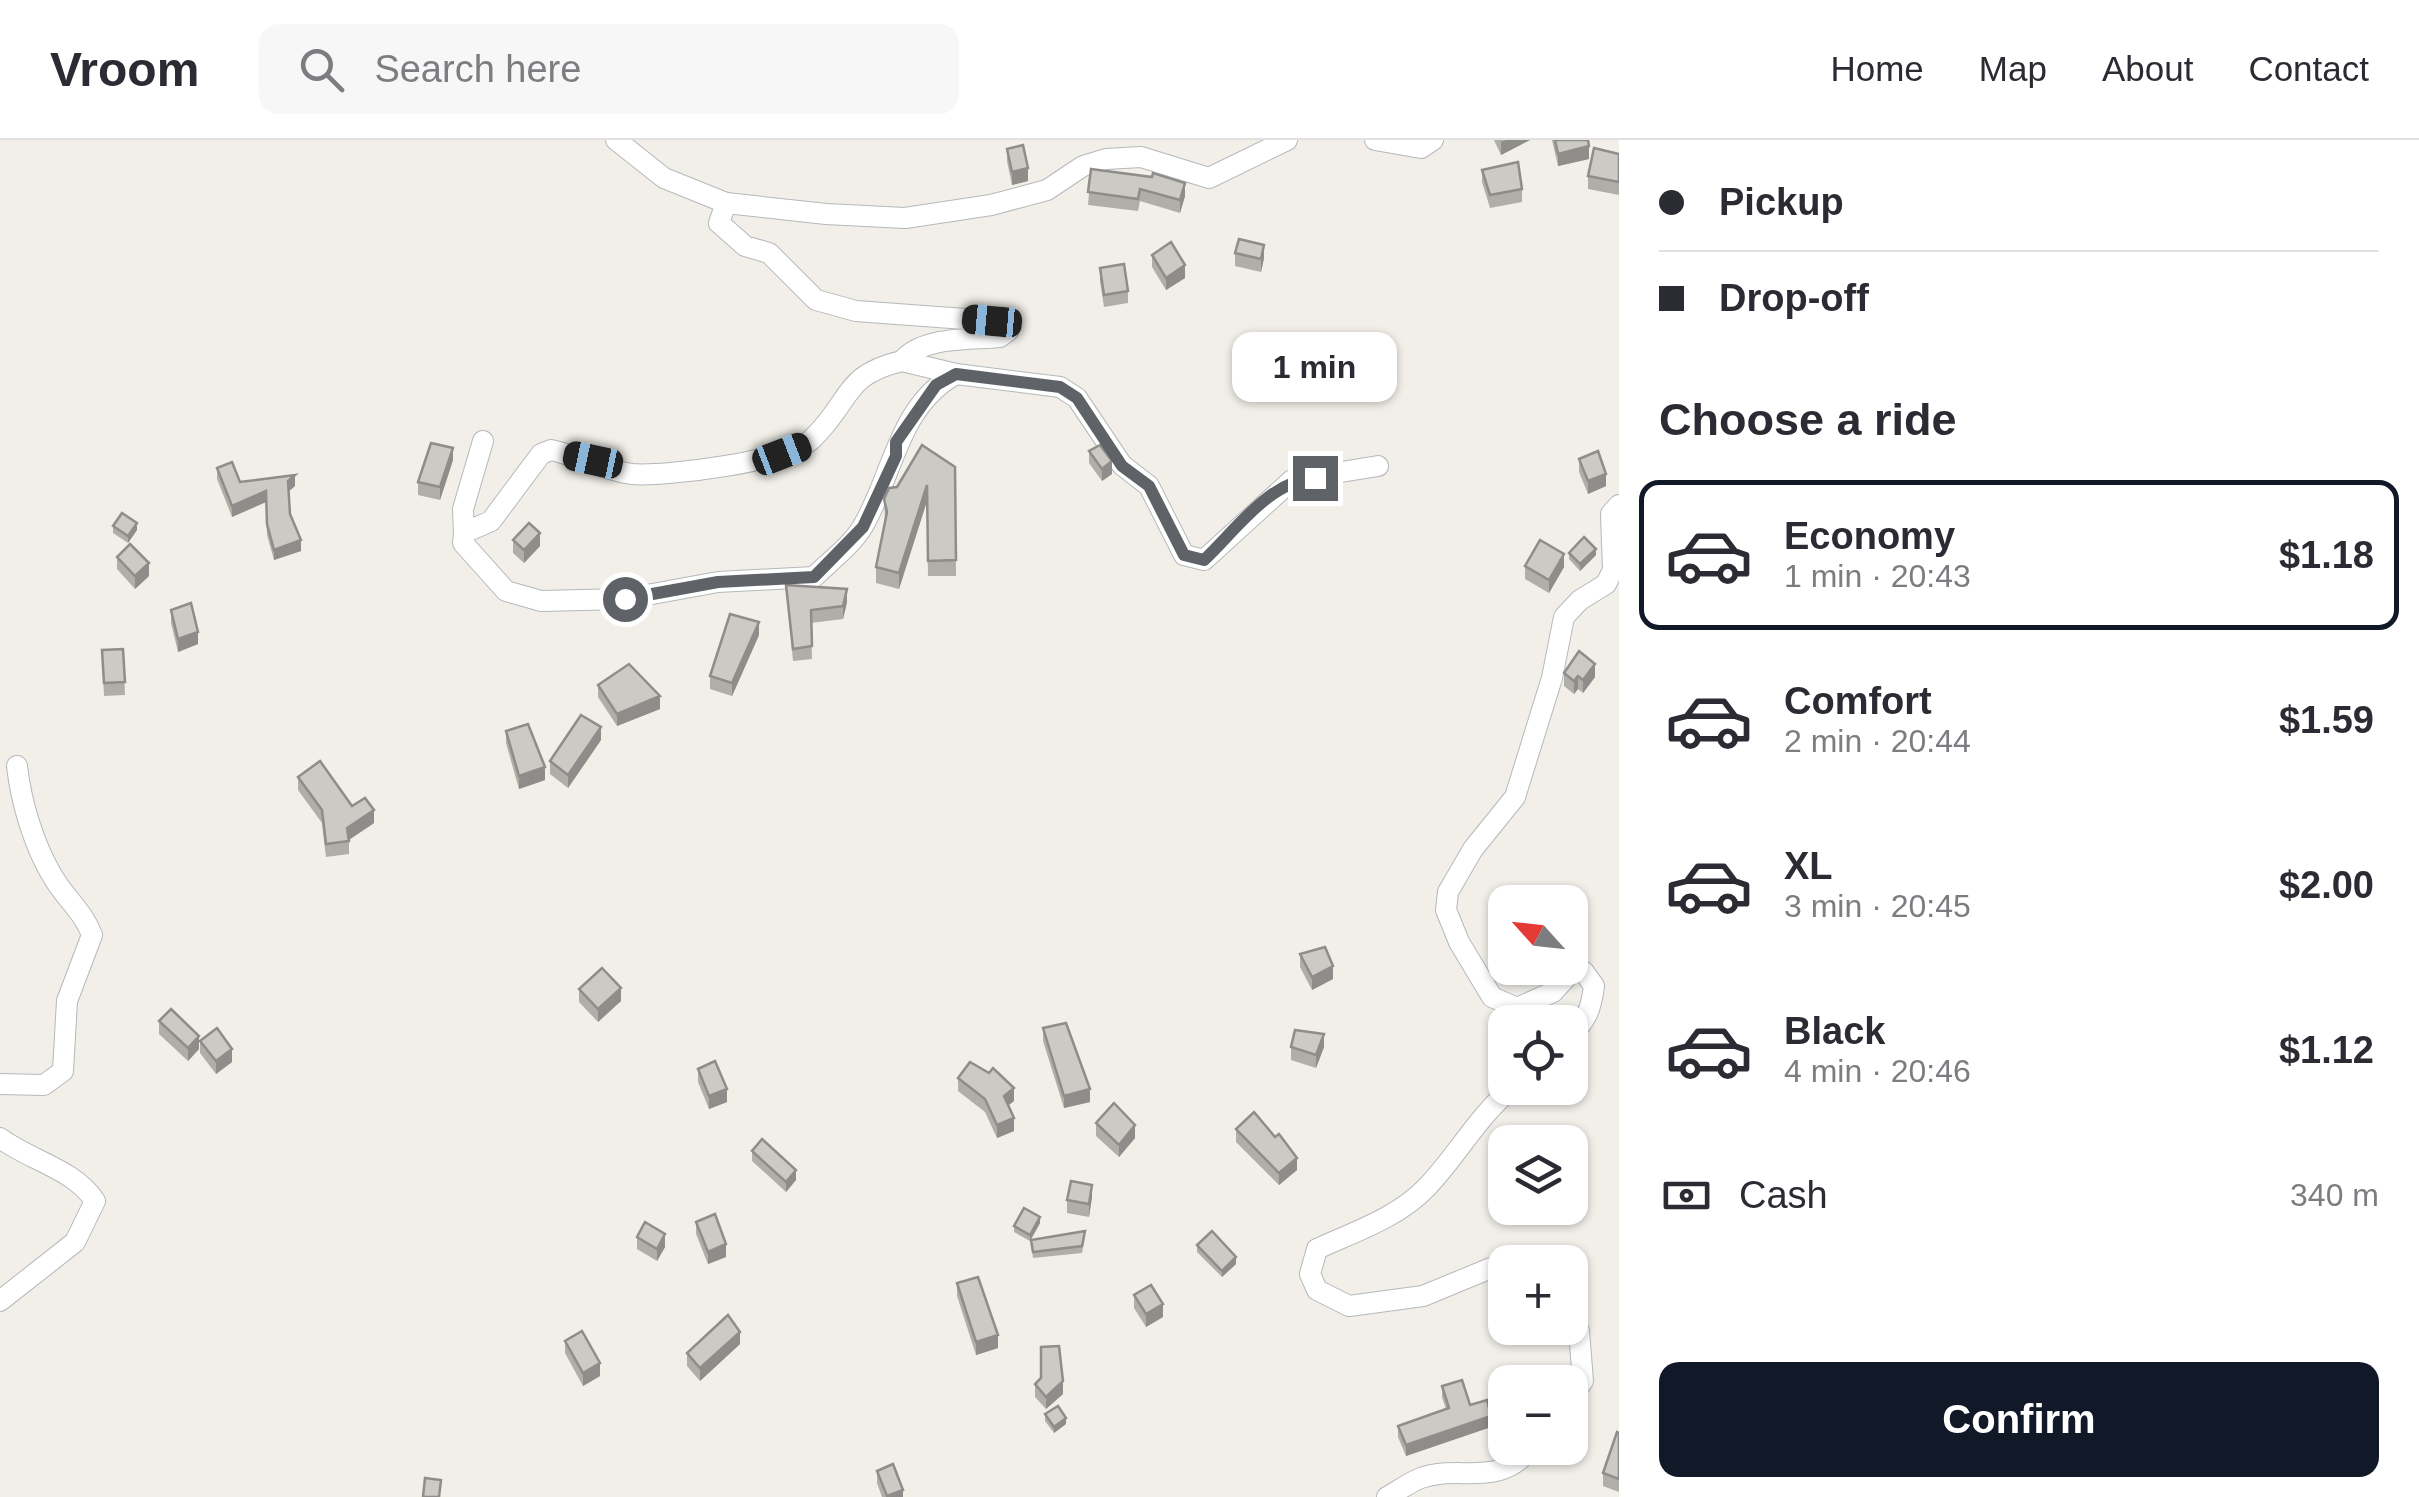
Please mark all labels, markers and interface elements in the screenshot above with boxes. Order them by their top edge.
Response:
search box [259,24,959,114]
icon: search [294,42,349,97]
text: Vroom [50,43,199,96]
text: Search here [374,48,581,90]
text: Home [1830,49,1924,88]
text: Map [1979,49,2047,88]
text: About [2102,49,2193,88]
text: Contact [2248,49,2369,88]
text: Pickup [1719,181,1844,223]
text: Drop-off [1719,277,1869,319]
car [961,303,1023,339]
callout: 1 min [1232,333,1398,403]
text: 1 min [1273,349,1356,385]
text: Choose a ride [1659,394,1957,445]
car [749,429,815,479]
car [561,439,625,481]
route end [1293,456,1338,501]
icon: car [1664,510,1754,600]
text: Economy [1784,515,1955,557]
text: $1.18 [2279,534,2374,576]
text: 1 min · 20:43 [1784,558,1971,594]
route start [603,577,648,622]
icon: car [1664,675,1754,765]
text: Comfort [1784,680,1932,722]
text: $1.59 [2279,699,2374,741]
text: 2 min · 20:44 [1784,723,1971,759]
icon: car [1664,840,1754,930]
text: XL [1784,845,1833,887]
text: $2.00 [2279,864,2374,906]
north arrow [1488,885,1588,985]
map controls [1488,885,1588,1465]
text: 3 min · 20:45 [1784,888,1971,924]
button: locate [1488,1005,1588,1105]
icon: car [1664,1005,1754,1095]
text: Black [1784,1010,1885,1052]
text: $1.12 [2279,1029,2374,1071]
text: 4 min · 20:46 [1784,1053,1971,1089]
button: layers [1488,1125,1588,1225]
icon: cash [1659,1168,1714,1223]
text: Cash [1739,1174,1828,1216]
text: 340 m [2290,1177,2379,1213]
button: + [1488,1245,1588,1345]
button: Confirm [1659,1362,2379,1477]
button: − [1488,1365,1588,1465]

